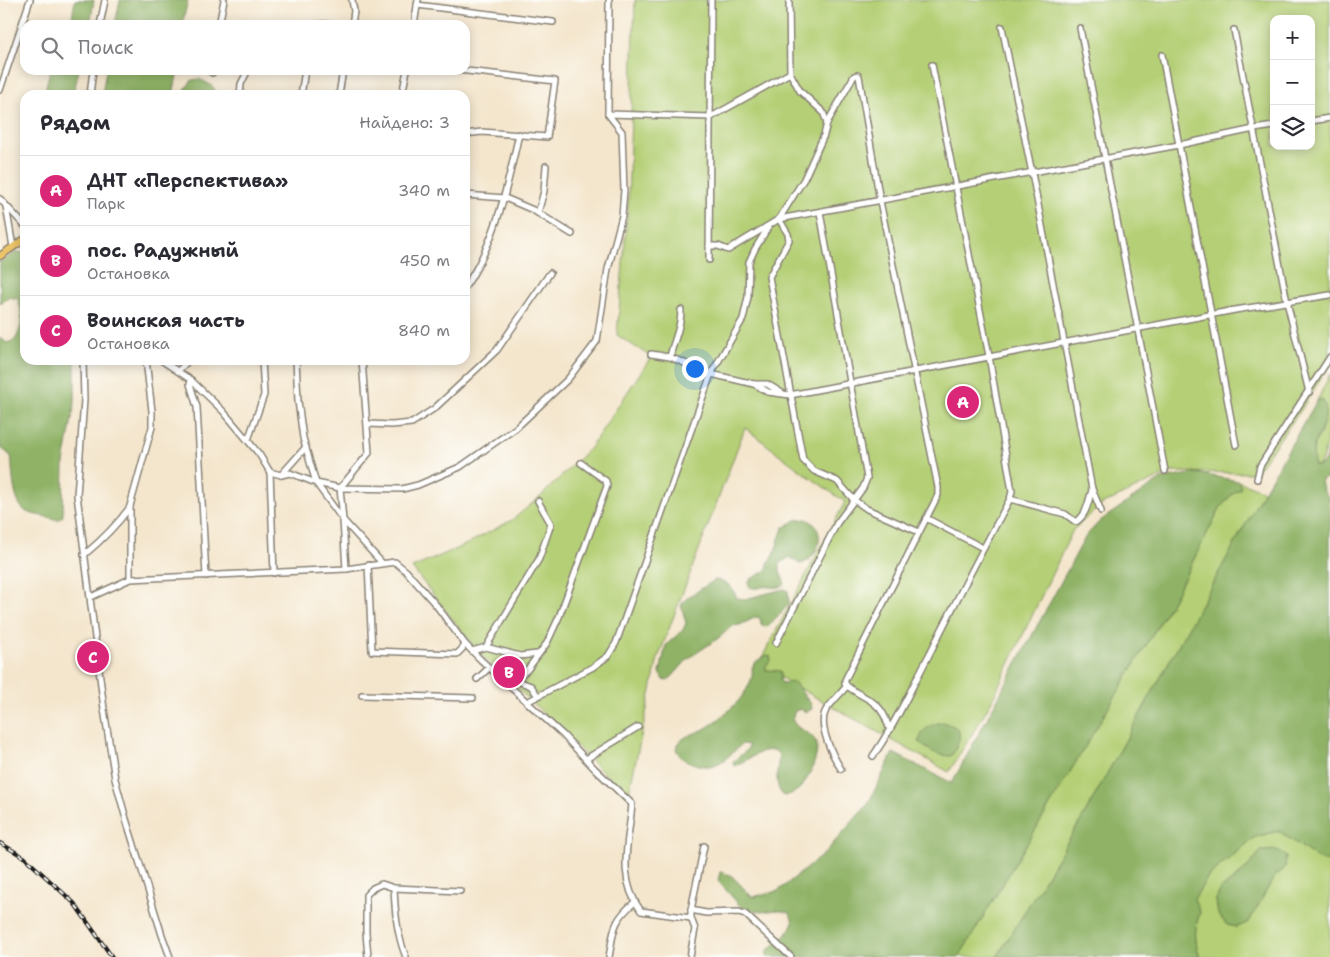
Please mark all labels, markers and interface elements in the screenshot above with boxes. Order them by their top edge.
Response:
map controls [1270,15,1315,150]
button: + [1270,15,1315,60]
search box [20,20,470,75]
icon: search [38,34,66,62]
text: Поиск [78,35,133,60]
button: − [1270,60,1315,105]
button: layers [1270,105,1315,150]
text: Рядом [40,109,110,137]
text: Найдено: 3 [359,112,450,133]
text: ДНТ «Перспектива» [87,168,288,193]
text: A [50,180,62,201]
text: 340 m [398,180,450,201]
text: Парк [87,193,125,214]
text: пос. Радужный [87,238,239,263]
text: B [51,250,61,271]
text: 450 m [399,250,450,271]
text: Остановка [87,263,170,284]
text: Воинская часть [87,308,245,333]
text: C [51,320,61,341]
text: 840 m [398,320,450,341]
text: Остановка [87,333,170,354]
your location [682,356,708,382]
pin: A [947,383,979,421]
pin: C [77,638,109,676]
pin: B [493,653,525,691]

